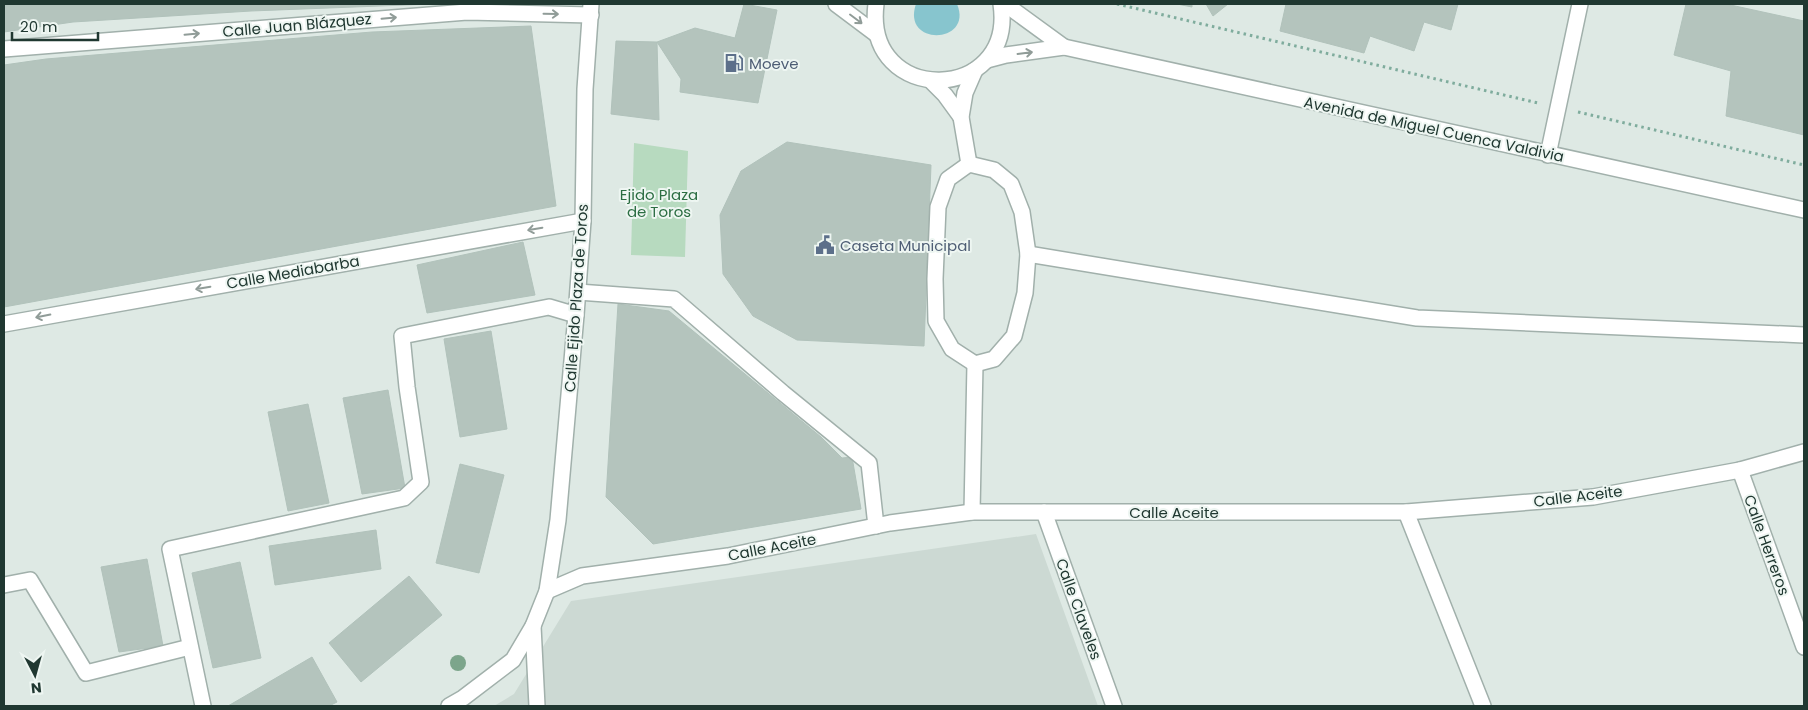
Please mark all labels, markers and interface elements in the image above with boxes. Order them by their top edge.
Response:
street label: Calle Juan Blázquez [222,8,373,42]
one-way arrow [542,9,559,19]
scale bar [12,10,99,42]
one-way arrow [380,13,396,23]
one-way arrow [849,14,863,24]
text: 20 m [20,16,58,37]
one-way arrow [184,29,200,38]
one-way arrow [1017,48,1033,58]
fuel station icon: Moeve [723,52,745,74]
place label: Moeve [749,53,799,74]
street label: Avenida de Miguel Cuenca Valdivia [1302,91,1566,167]
park label: Ejido Plaza de Toros [620,184,698,222]
street label: Calle Ejido Plaza de Toros [559,203,593,393]
one-way arrow [528,225,544,235]
public building icon: Caseta Municipal [814,234,836,256]
place label: Caseta Municipal [840,235,971,256]
street label: Calle Mediabarba [225,250,361,294]
one-way arrow [195,283,211,293]
one-way arrow [35,312,51,321]
street label: Calle Aceite [1532,480,1624,512]
street label: Calle Herreros [1739,492,1795,598]
street label: Calle Aceite [1129,502,1219,523]
street label: Calle Aceite [726,528,818,566]
street label: Calle Claveles [1051,555,1107,663]
north arrow [10,650,60,700]
text: N [30,677,43,698]

